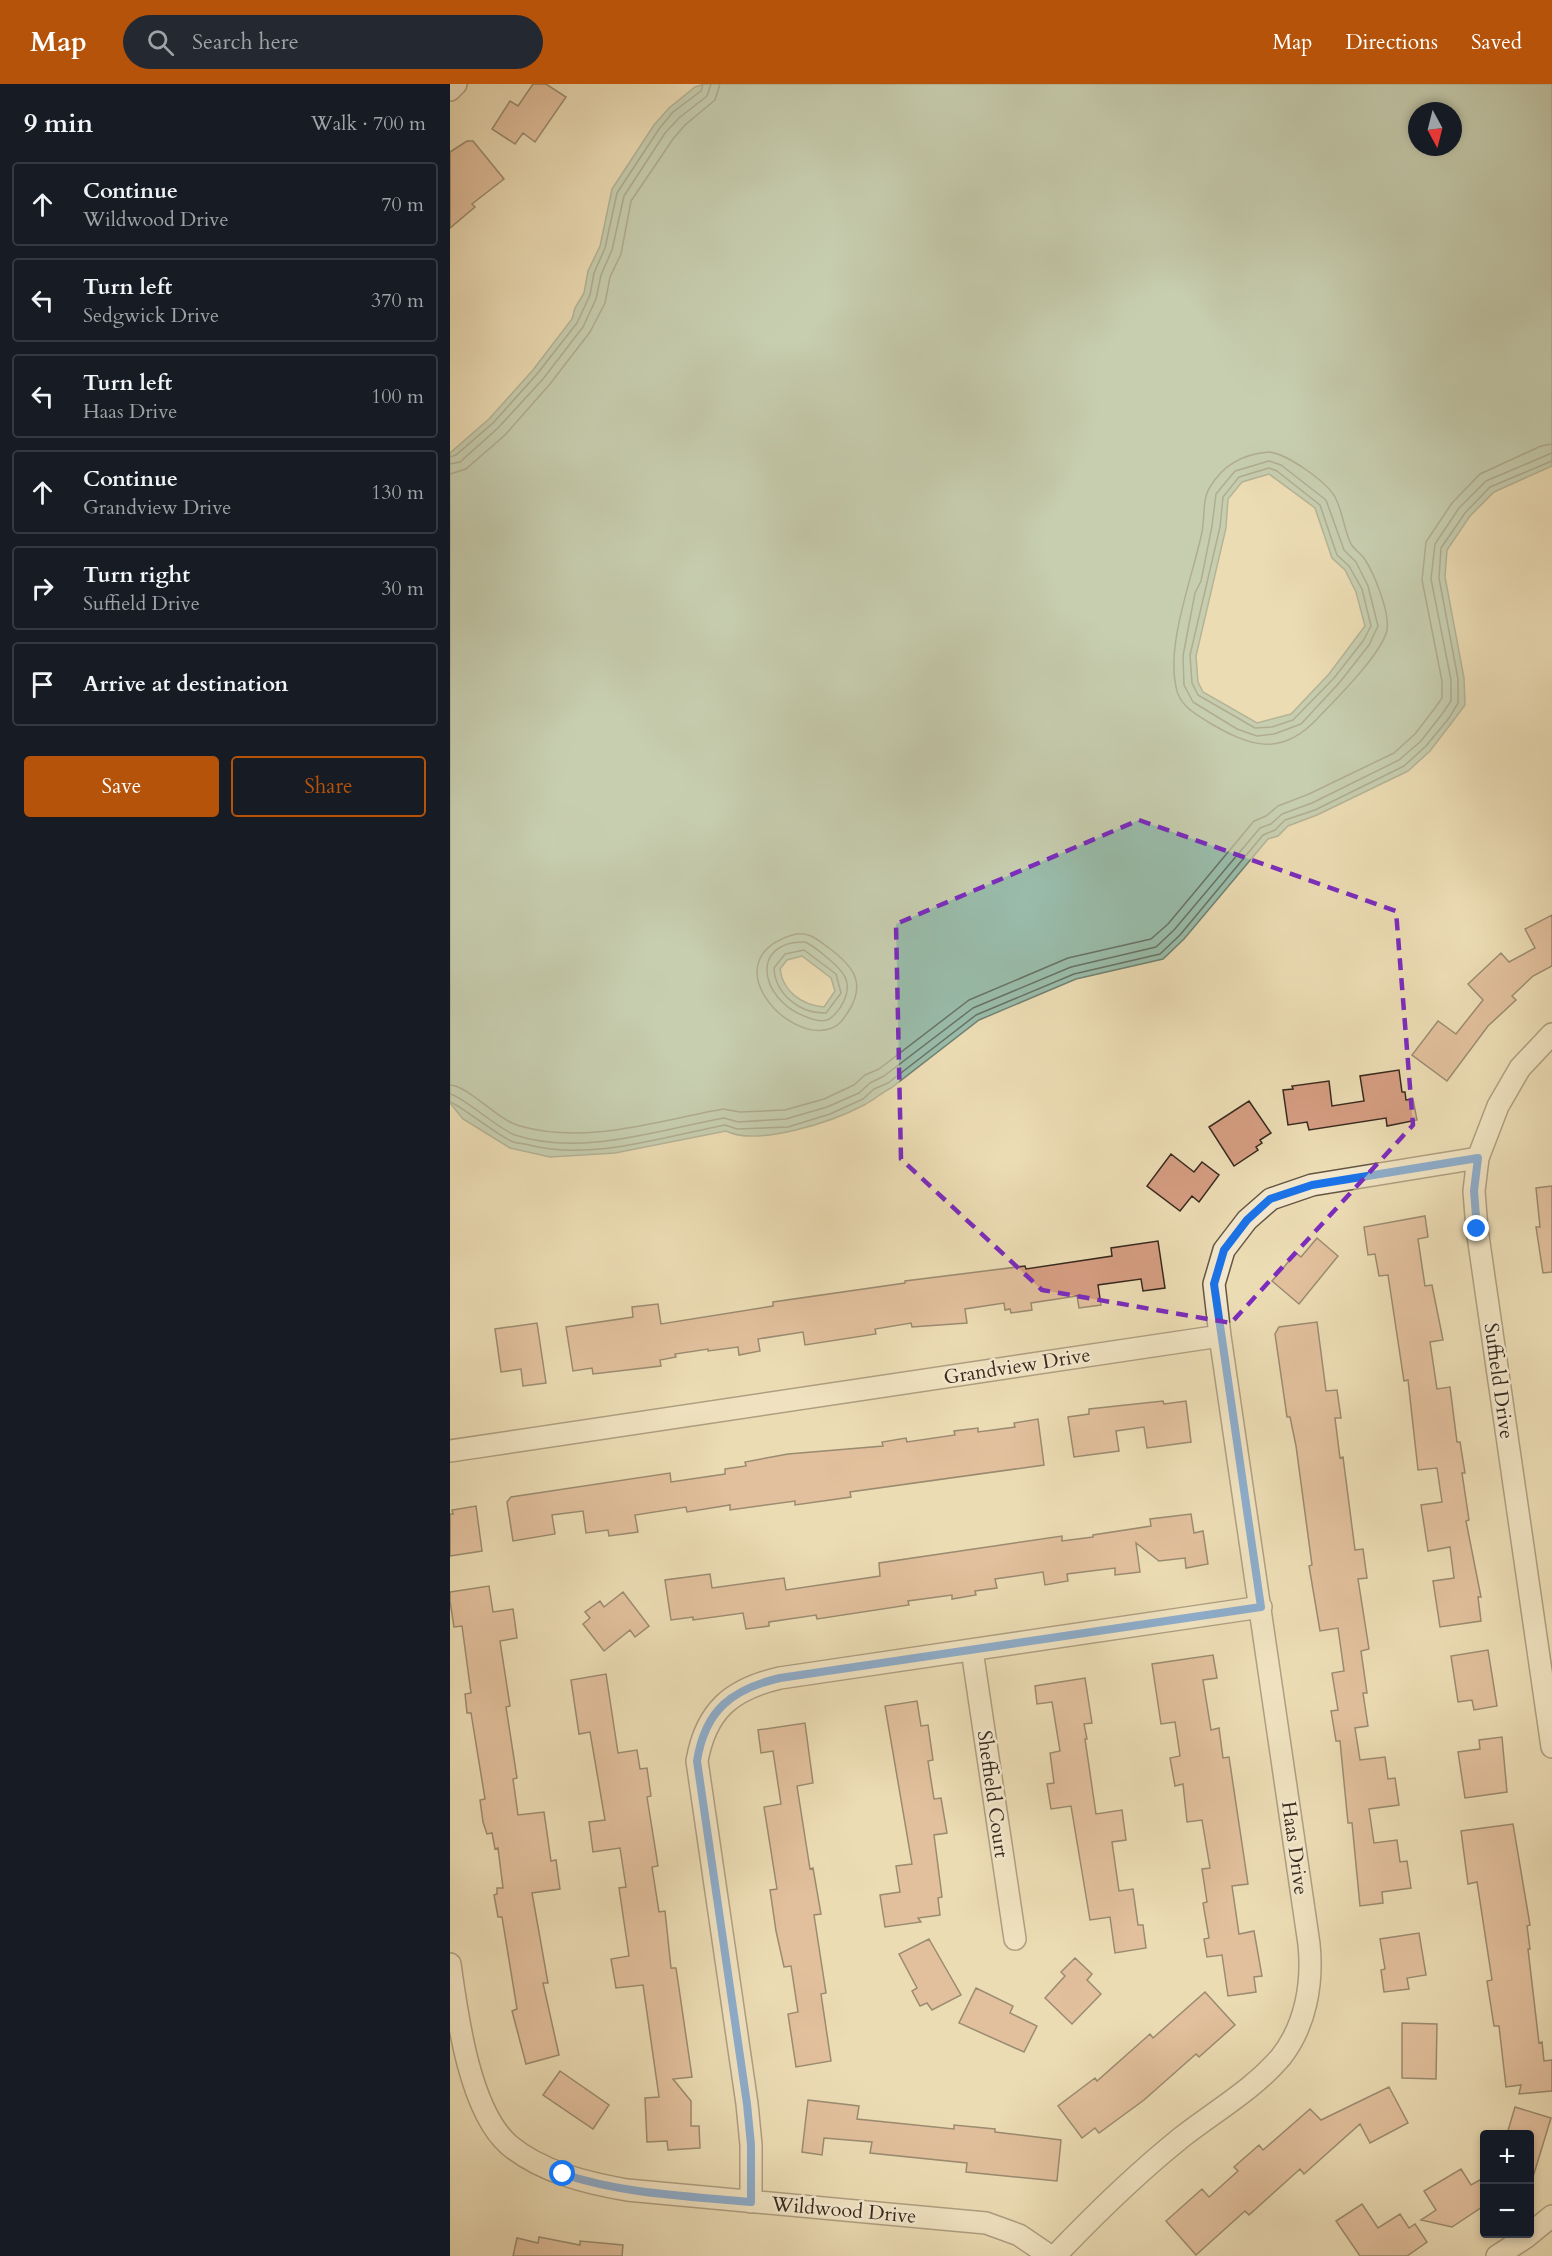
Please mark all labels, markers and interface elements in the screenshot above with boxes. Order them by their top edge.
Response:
search box [123,15,543,69]
text: Map [30,23,87,61]
icon: search [144,26,177,59]
text: Search here [192,27,299,57]
text: Map [1272,28,1312,57]
text: Directions [1345,28,1438,57]
text: Saved [1471,28,1522,57]
north arrow [1408,102,1462,156]
text: 9 min [24,106,93,141]
text: Walk · 700 m [311,110,426,137]
text: Continue [83,176,178,206]
icon: ahead [26,188,59,221]
text: 70 m [381,191,424,218]
text: Wildwood Drive [83,206,229,233]
text: Turn left [83,272,172,302]
icon: left [26,284,59,317]
text: 370 m [371,287,424,314]
text: Sedgwick Drive [83,302,219,329]
text: Turn left [83,368,172,398]
icon: left [26,380,59,413]
text: 100 m [371,383,424,410]
text: Haas Drive [83,398,177,425]
text: Continue [83,464,178,494]
icon: ahead [26,476,59,509]
text: 130 m [371,479,424,506]
text: Grandview Drive [83,494,231,521]
text: Turn right [83,560,190,590]
icon: right [26,572,59,605]
text: 30 m [381,575,424,602]
text: Suffield Drive [83,590,200,617]
icon: arrive [26,668,59,701]
text: Arrive at destination [83,669,288,699]
button: Save [24,756,219,817]
button: Share [231,756,426,817]
route end [1463,1215,1489,1241]
street label: Suffield Drive [1478,1321,1520,1441]
street label: Grandview Drive [942,1341,1092,1391]
street label: Sheffield Court [971,1729,1015,1860]
street label: Haas Drive [1275,1799,1315,1897]
map controls [1480,2130,1534,2238]
button: + [1480,2130,1534,2184]
route start [549,2160,575,2186]
button: − [1480,2184,1534,2238]
street label: Wildwood Drive [769,2190,918,2230]

